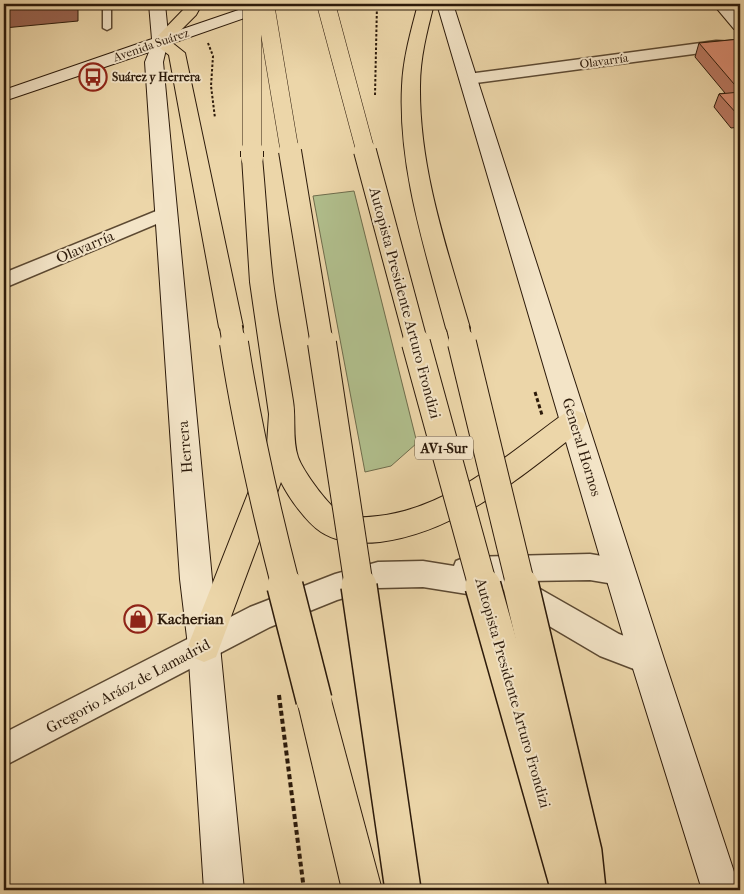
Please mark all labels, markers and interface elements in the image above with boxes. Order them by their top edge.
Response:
street label: Avenida Suárez [110,25,191,65]
street label: Olavarría [579,51,630,71]
bus stop icon: Suárez y Herrera [78,62,108,92]
place label: Suárez y Herrera [112,70,201,85]
street label: Autopista Presidente Arturo Frondizi [365,184,445,421]
street label: Olavarría [53,226,118,267]
street label: General Hornos [558,396,606,499]
street label: Herrera [174,419,196,474]
road number: AV1-Sur [415,436,473,459]
street label: Autopista Presidente Arturo Frondizi [471,575,555,811]
shop icon: Kacherian [123,604,153,634]
place label: Kacherian [157,610,224,628]
street label: Gregorio Aráoz de Lamadrid [43,635,214,737]

